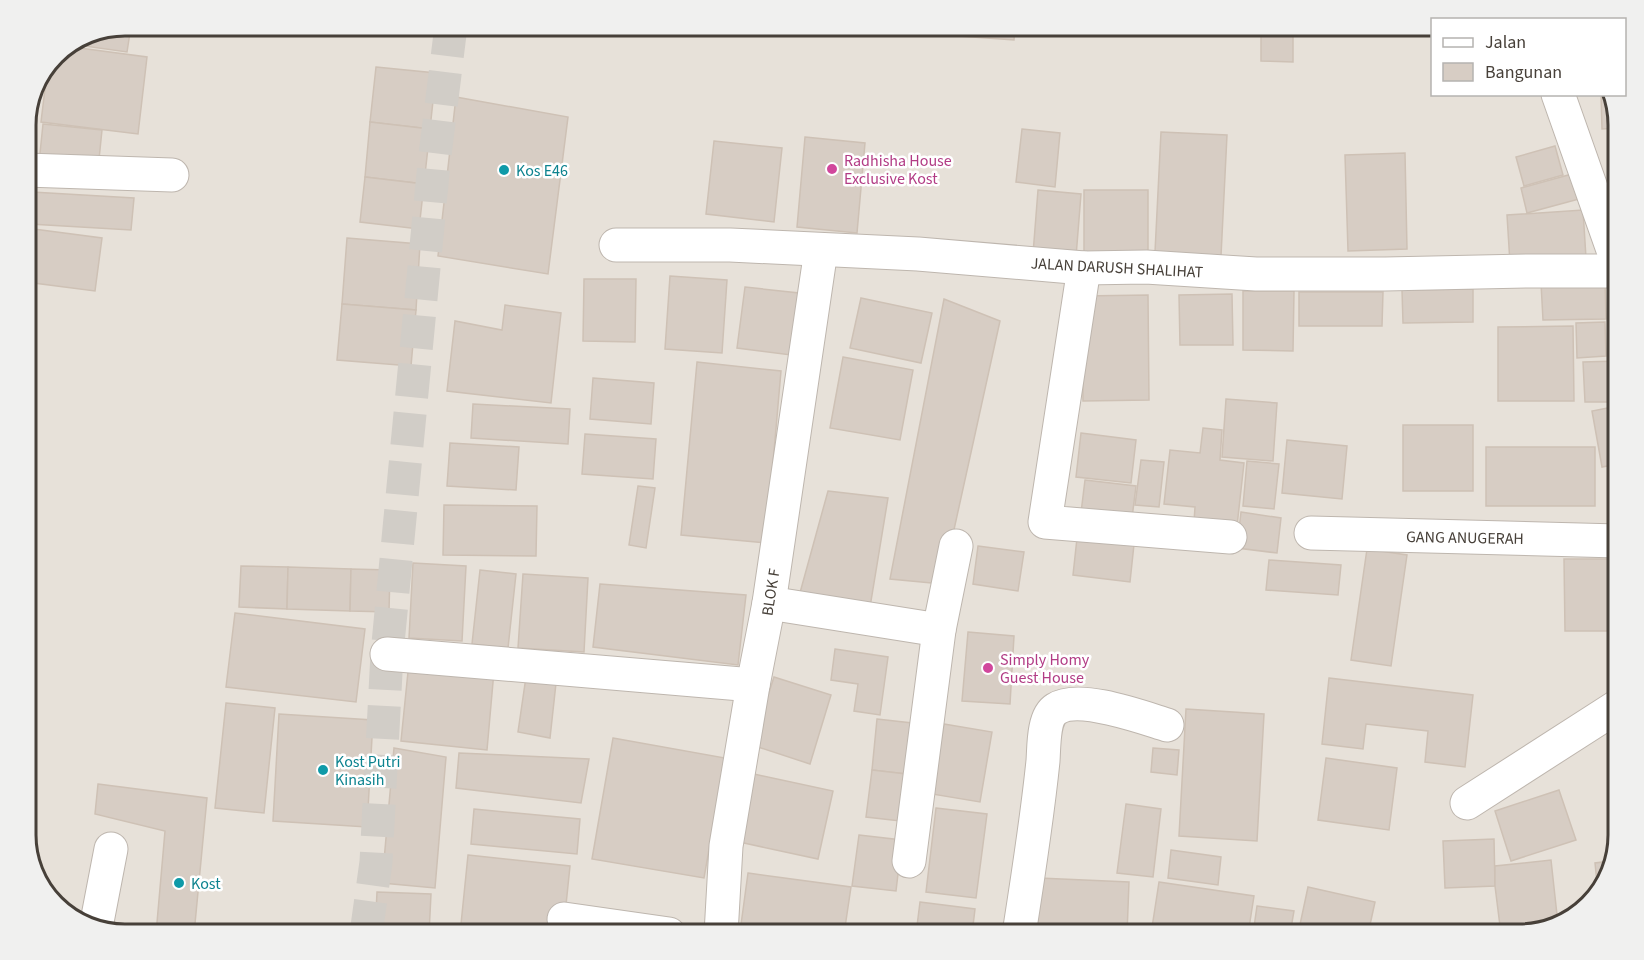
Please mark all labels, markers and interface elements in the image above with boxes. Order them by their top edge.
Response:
legend [1431,18,1626,96]
text: Jalan [1485,30,1526,55]
text: Bangunan [1485,60,1562,85]
place label: Radhisha House Exclusive Kost [844,150,952,190]
place label: Kos E46 [516,160,568,182]
marker: Radhisha House Exclusive Kost [825,162,839,176]
marker: Kos E46 [497,163,511,177]
street label: JALAN DARUSH SHALIHAT [1030,252,1204,284]
street label: GANG ANUGERAH [1406,526,1524,550]
street label: BLOK F [756,567,786,617]
place label: Simply Homy Guest House [1000,649,1090,689]
marker: Simply Homy Guest House [981,661,995,675]
place label: Kost Putri Kinasih [335,751,400,791]
marker: Kost Putri Kinasih [316,763,330,777]
place label: Kost [191,873,221,895]
marker: Kost [172,876,186,890]

